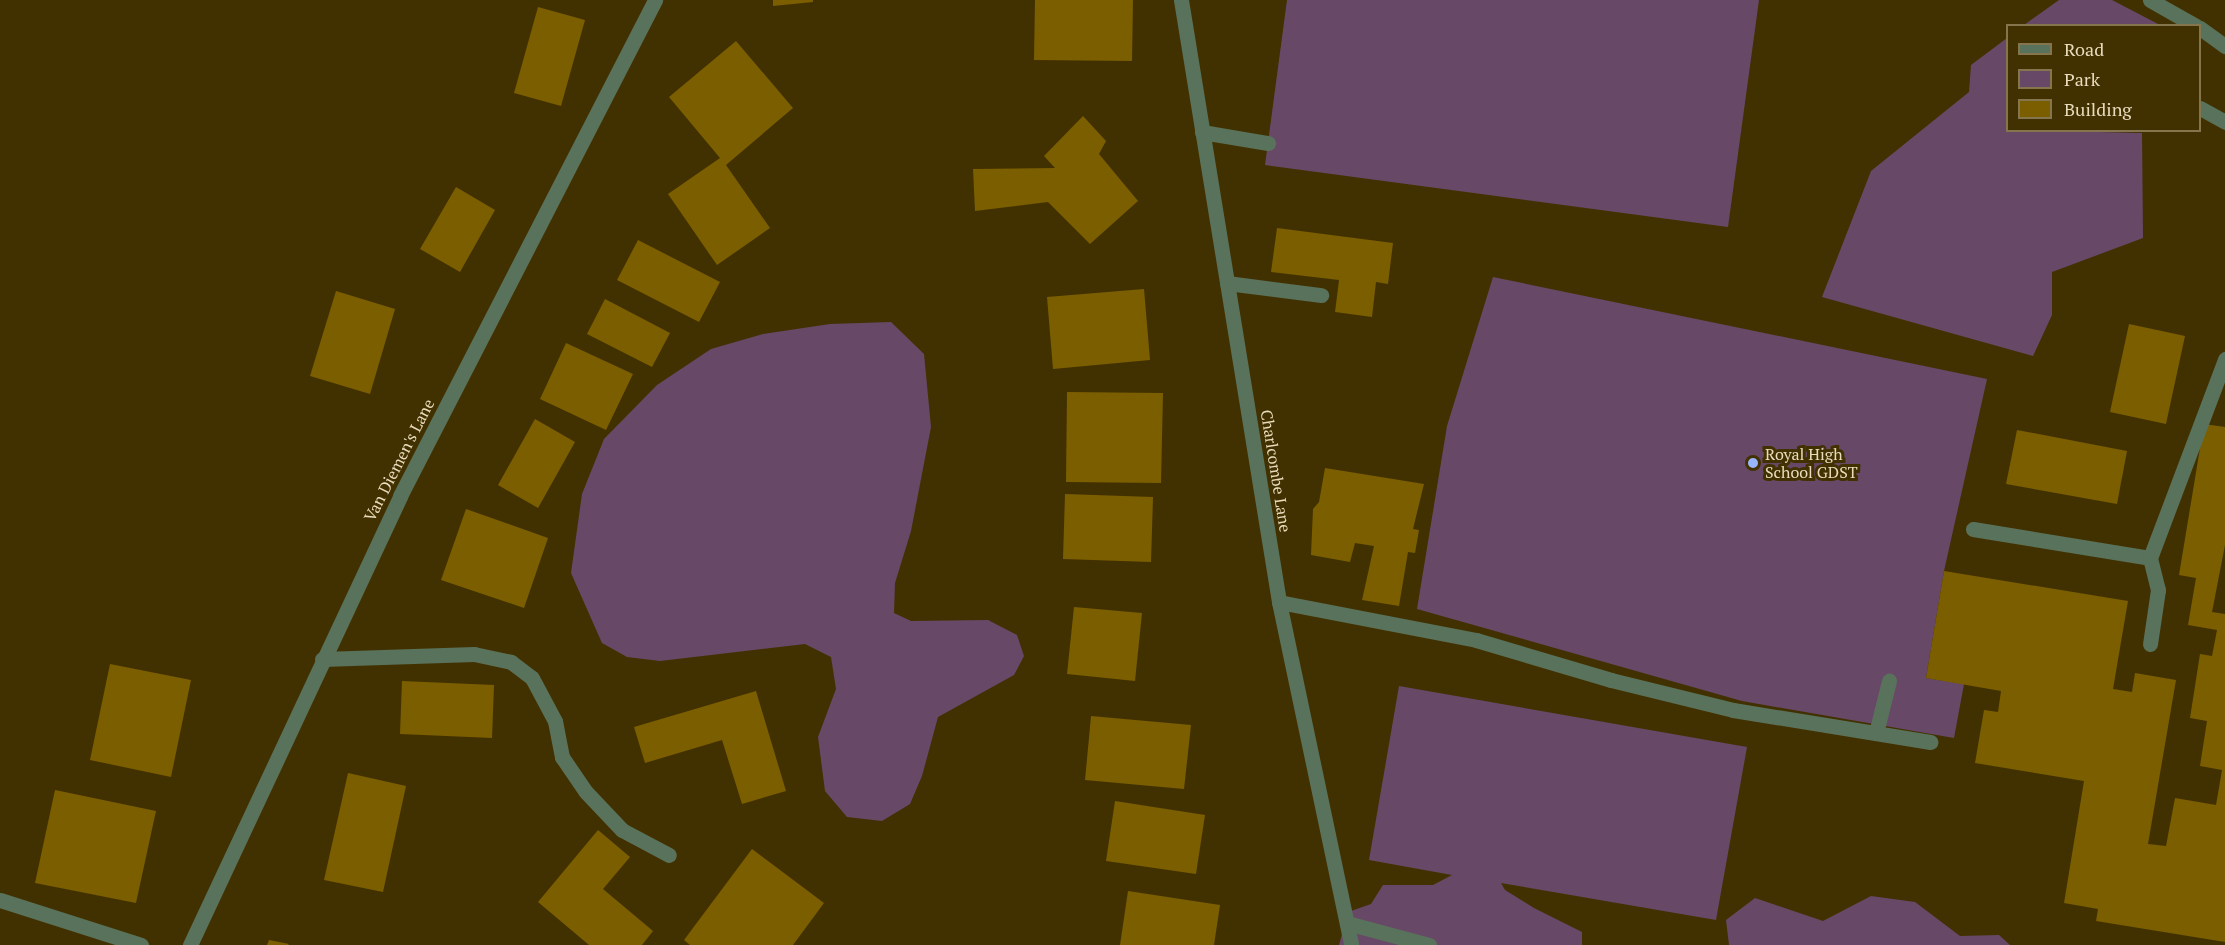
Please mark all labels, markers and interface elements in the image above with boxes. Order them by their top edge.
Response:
legend [2006,24,2201,132]
text: Road [2064,37,2104,61]
text: Park [2064,67,2100,91]
text: Building [2064,97,2132,121]
street label: Van Diemen's Lane [360,396,438,524]
street label: Charlcombe Lane [1257,408,1295,534]
place label: Royal High School GDST [1765,444,1858,482]
marker: Royal High School GDST [1746,456,1760,470]

